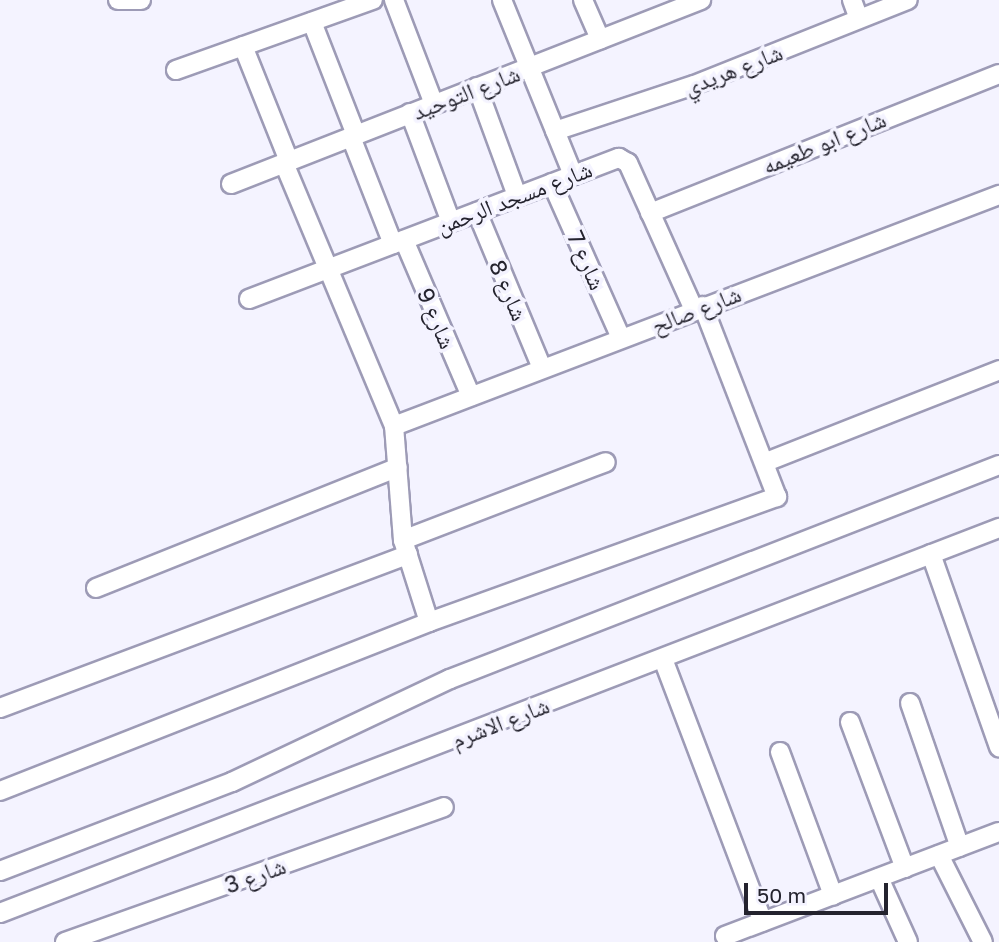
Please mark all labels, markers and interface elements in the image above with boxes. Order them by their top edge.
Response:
street label: شارع هريدي [680,38,786,100]
street label: شارع التوحيد [408,59,524,125]
street label: شارع ابو طعيمه [758,105,890,179]
street label: شارع مسجد الرحمن [432,155,596,239]
street label: شارع 7 [562,226,612,294]
street label: شارع 8 [484,255,534,325]
street label: شارع صالح [647,279,745,339]
street label: شارع 9 [412,283,462,353]
street label: شارع الاشرم [447,691,553,753]
street label: شارع 3 [221,851,289,899]
scale bar [747,869,890,913]
text: 50 m [757,882,806,908]

